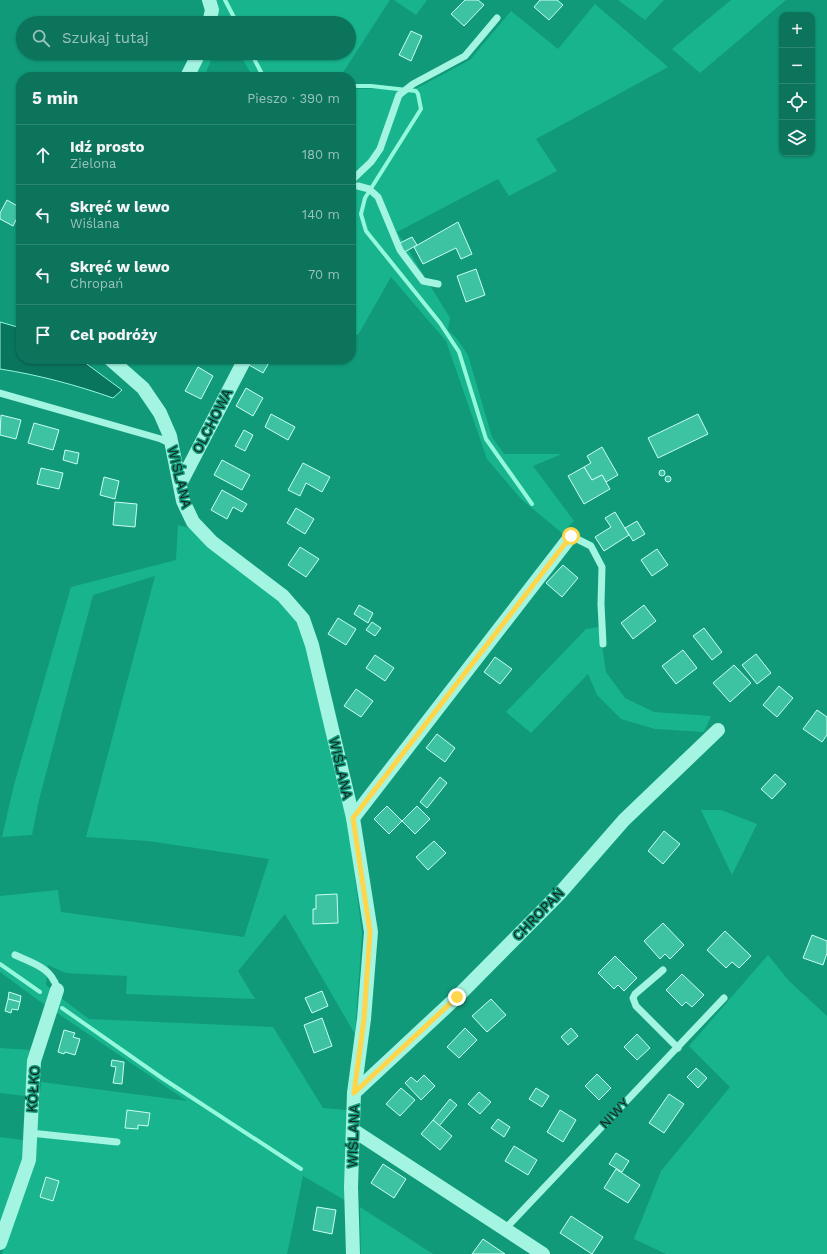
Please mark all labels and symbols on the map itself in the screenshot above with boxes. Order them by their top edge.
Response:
street label: OLCHOWA [189,386,235,456]
street label: WIŚLANA [165,444,195,510]
route start [562,527,580,545]
street label: WIŚLANA [326,735,356,801]
street label: CHROPAŃ [509,884,567,944]
route end [448,988,466,1006]
street label: KÓŁKO [23,1065,43,1113]
street label: NIWY [596,1095,632,1131]
street label: WIŚLANA [344,1104,362,1168]

